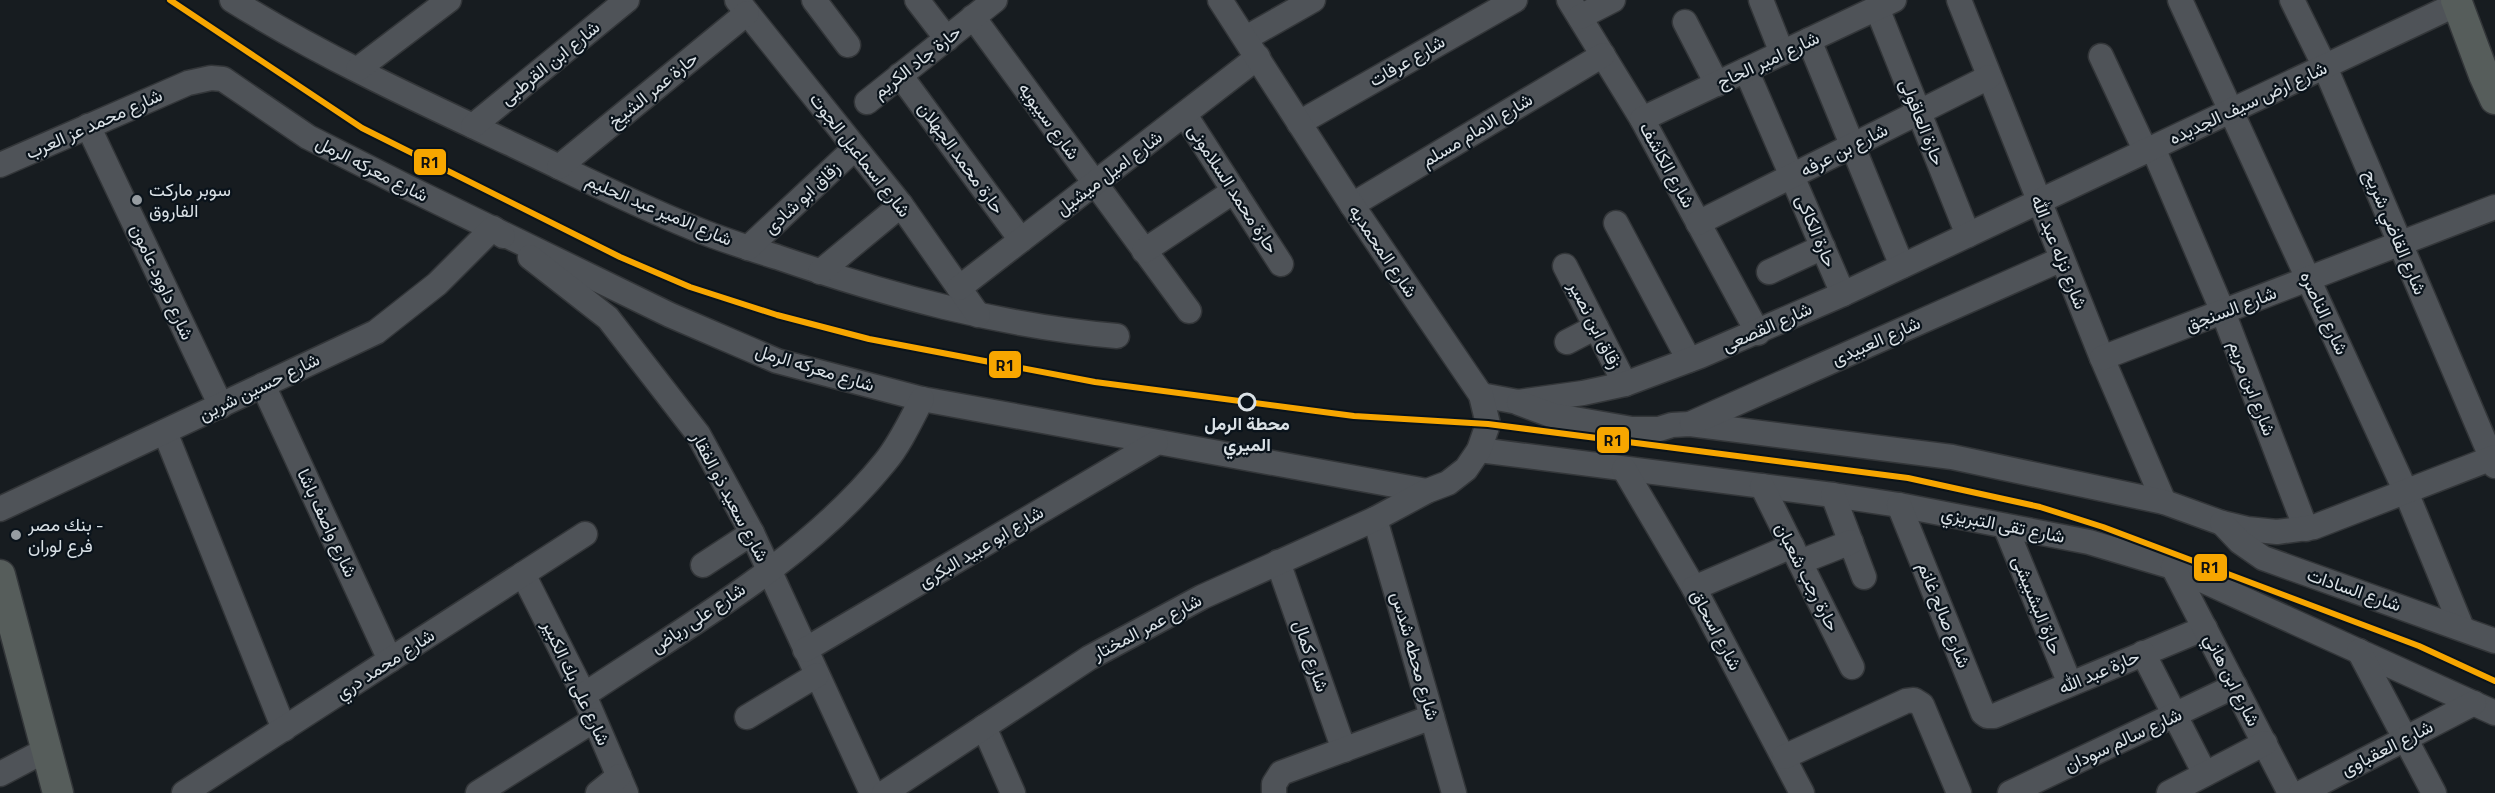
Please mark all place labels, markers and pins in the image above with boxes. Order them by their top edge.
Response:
place label: سوبر ماركت الفاروق [149,176,231,224]
marker: سوبر ماركت الفاروق [130,193,144,207]
marker: محطة الرمل الميري [1238,393,1256,411]
place label: محطة الرمل الميري [1204,410,1290,460]
place label: بنك مصر - فرع لوران [27,511,104,559]
marker: بنك مصر - فرع لوران [9,528,23,542]

